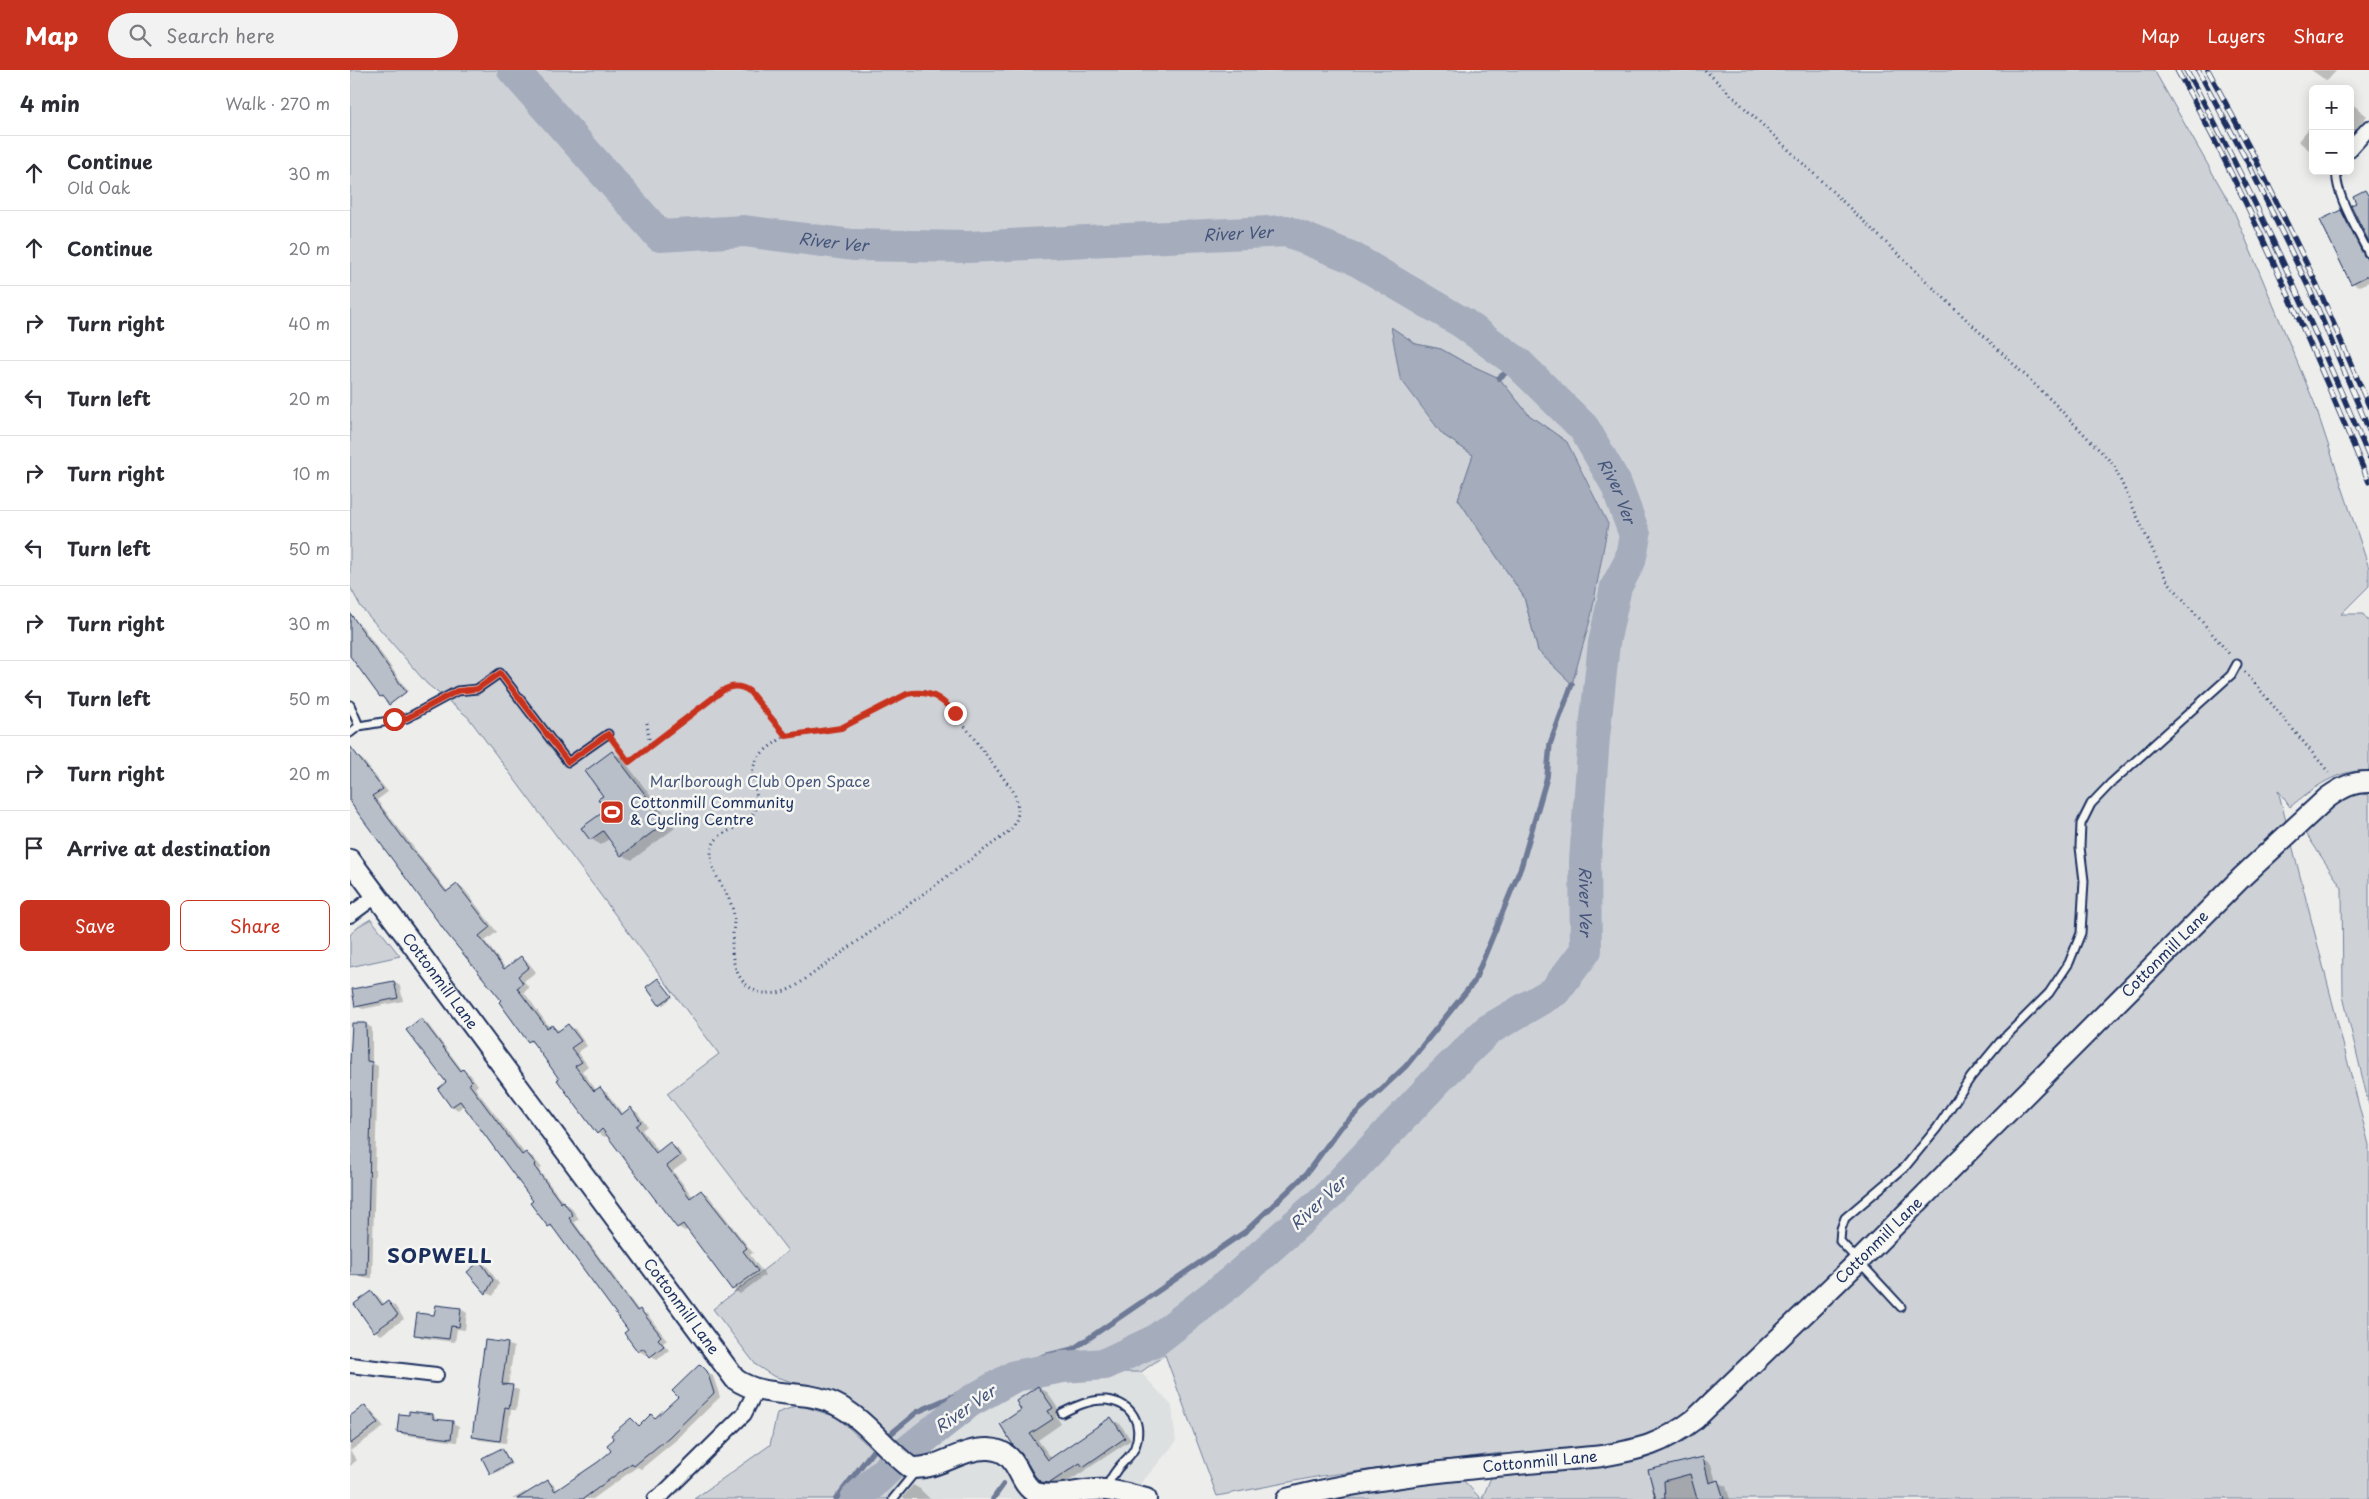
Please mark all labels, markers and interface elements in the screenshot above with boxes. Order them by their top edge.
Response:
search box [108,13,458,58]
text: Map [25,17,78,53]
icon: search [126,21,154,49]
text: Search here [166,21,275,49]
text: Map [2141,22,2180,49]
text: Layers [2208,22,2265,49]
text: Share [2293,22,2344,49]
map controls [2309,85,2354,175]
button: + [2309,85,2354,130]
text: 4 min [20,87,80,119]
text: Walk · 270 m [226,91,330,115]
button: − [2309,130,2354,175]
text: Continue [67,147,153,175]
icon: ahead [20,159,48,187]
text: 30 m [288,161,330,185]
text: Old Oak [67,175,131,199]
water label: River Ver [1202,219,1276,246]
water label: River Ver [797,225,871,256]
icon: ahead [20,234,48,262]
text: Continue [67,234,153,262]
text: 20 m [289,236,330,260]
icon: right [20,309,48,337]
text: Turn right [67,309,165,337]
text: 40 m [288,311,330,335]
icon: left [20,384,48,412]
text: Turn left [67,384,151,412]
text: 20 m [289,386,330,410]
water label: River Ver [1593,453,1644,529]
icon: right [20,459,48,487]
text: Turn right [67,459,165,487]
text: 10 m [293,461,330,485]
icon: left [20,534,48,562]
text: Turn left [67,534,151,562]
text: 50 m [289,536,330,560]
icon: right [20,609,48,637]
text: Turn right [67,609,165,637]
text: 30 m [288,611,330,635]
icon: left [20,684,48,712]
text: Turn left [67,684,151,712]
text: 50 m [289,686,330,710]
route end [944,702,967,725]
route start [383,708,406,731]
icon: right [20,759,48,787]
text: Turn right [67,759,165,787]
text: 20 m [289,761,330,785]
park label: Marlborough Club Open Space [650,769,870,792]
place label: Cottonmill Community & Cycling Centre [630,790,794,830]
sports icon: Cottonmill Community & Cycling Centre [599,799,625,825]
icon: arrive [20,834,48,862]
text: Arrive at destination [67,834,271,862]
water label: River Ver [1574,866,1599,939]
button: Save [20,900,170,951]
button: Share [180,900,330,951]
street label: Cottonmill Lane [2115,904,2213,1002]
street label: Cottonmill Lane [398,927,485,1034]
water label: River Ver [1284,1168,1353,1235]
street label: Cottonmill Lane [1829,1191,1927,1288]
district label: SOPWELL [387,1240,493,1270]
street label: Cottonmill Lane [639,1252,726,1359]
water label: River Ver [929,1377,1002,1438]
street label: Cottonmill Lane [1481,1444,1598,1477]

